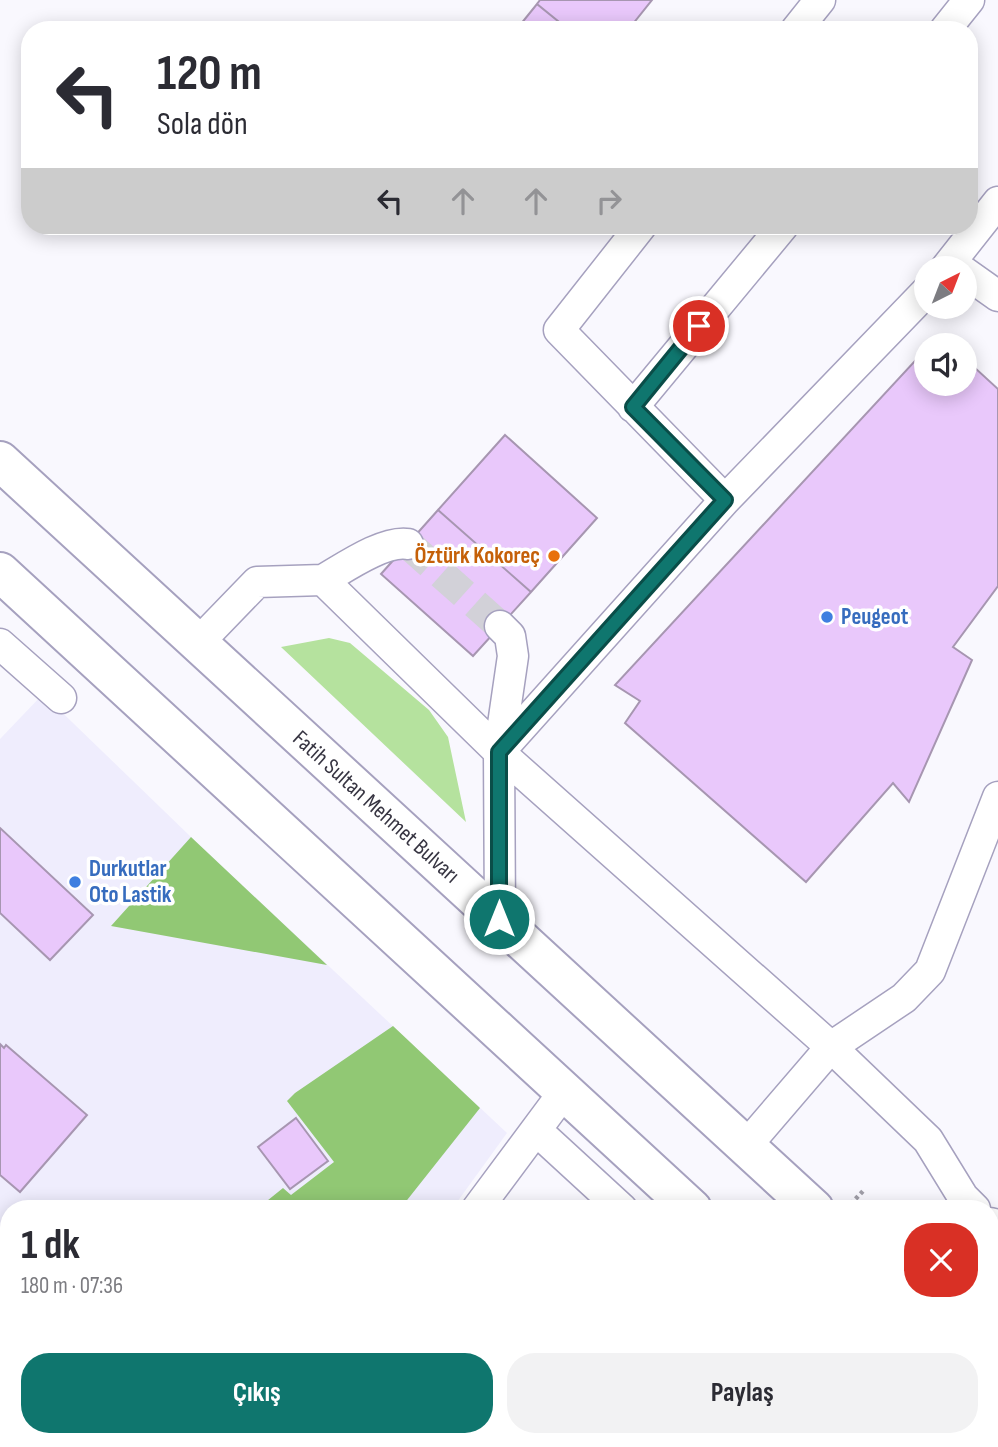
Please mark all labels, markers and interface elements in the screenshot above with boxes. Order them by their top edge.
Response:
text: 120 m [157,45,262,104]
icon: left [42,49,133,140]
text: Sola dön [157,105,248,144]
icon: left [371,182,409,220]
icon: ahead [444,182,482,220]
icon: ahead [517,182,555,220]
icon: right [590,182,628,220]
north arrow [914,256,976,318]
map controls [914,256,977,396]
pin [669,296,729,356]
icon: arrive [680,307,718,345]
button: sound [914,333,977,396]
place label: Öztürk Kokoreç [414,542,540,570]
marker: Öztürk Kokoreç [546,548,562,564]
place label: Peugeot [841,603,909,631]
marker: Peugeot [819,609,835,625]
street label: Fatih Sultan Mehmet Bulvarı [287,725,465,889]
place label: Durkutlar Oto Lastik [89,855,172,909]
marker: Durkutlar Oto Lastik [67,874,83,890]
position arrow [462,882,536,956]
text: 1 dk [21,1220,80,1271]
button: close [904,1223,978,1297]
text: 180 m · 07:36 [21,1272,123,1300]
button: Çıkış [21,1353,493,1433]
button: Paylaş [507,1353,978,1433]

